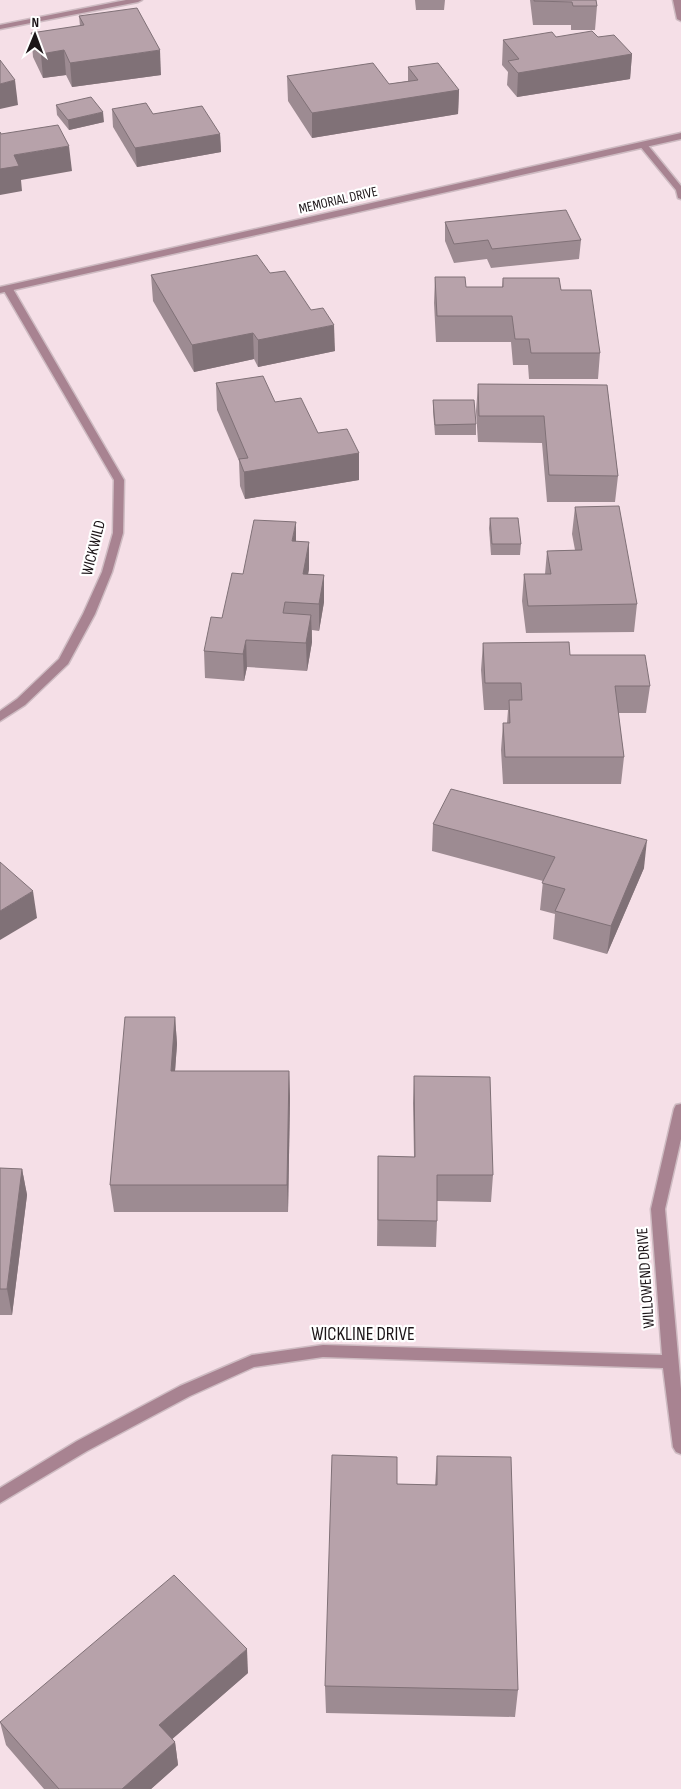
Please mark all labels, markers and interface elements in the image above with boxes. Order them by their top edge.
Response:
north arrow [10,10,60,60]
text: N [31,14,39,31]
street label: MEMORIAL DRIVE [297,183,379,217]
street label: WICKWILD [78,518,110,578]
street label: WILLOWEND DRIVE [633,1227,659,1329]
street label: WICKLINE DRIVE [311,1323,415,1346]

